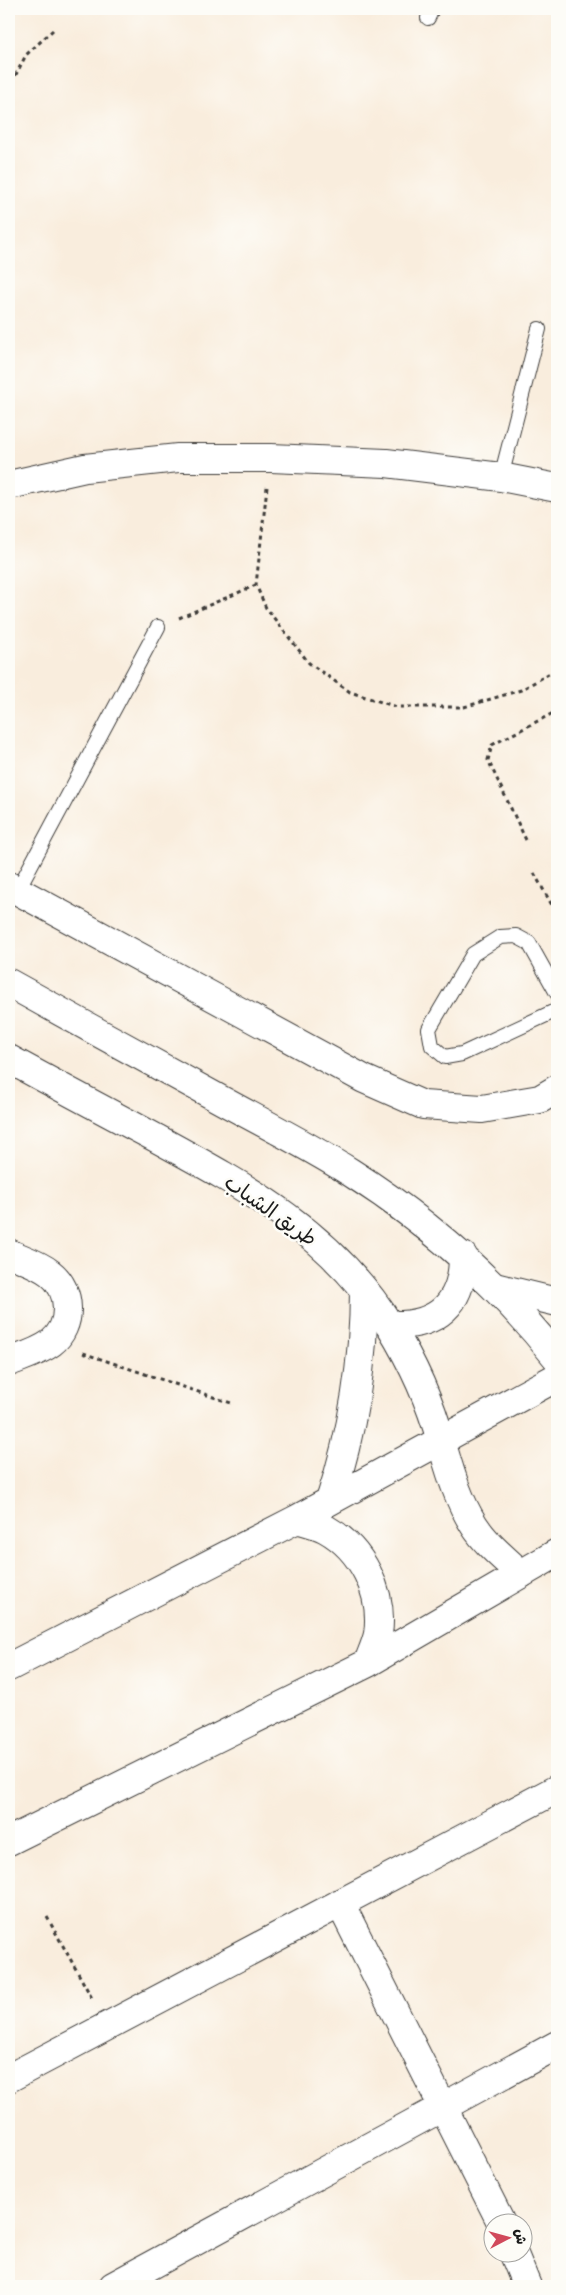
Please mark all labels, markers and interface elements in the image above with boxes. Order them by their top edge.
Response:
street label: طريق الشباب [219,1169,322,1252]
north arrow [484,2212,534,2262]
text: ش [511,2228,530,2245]

